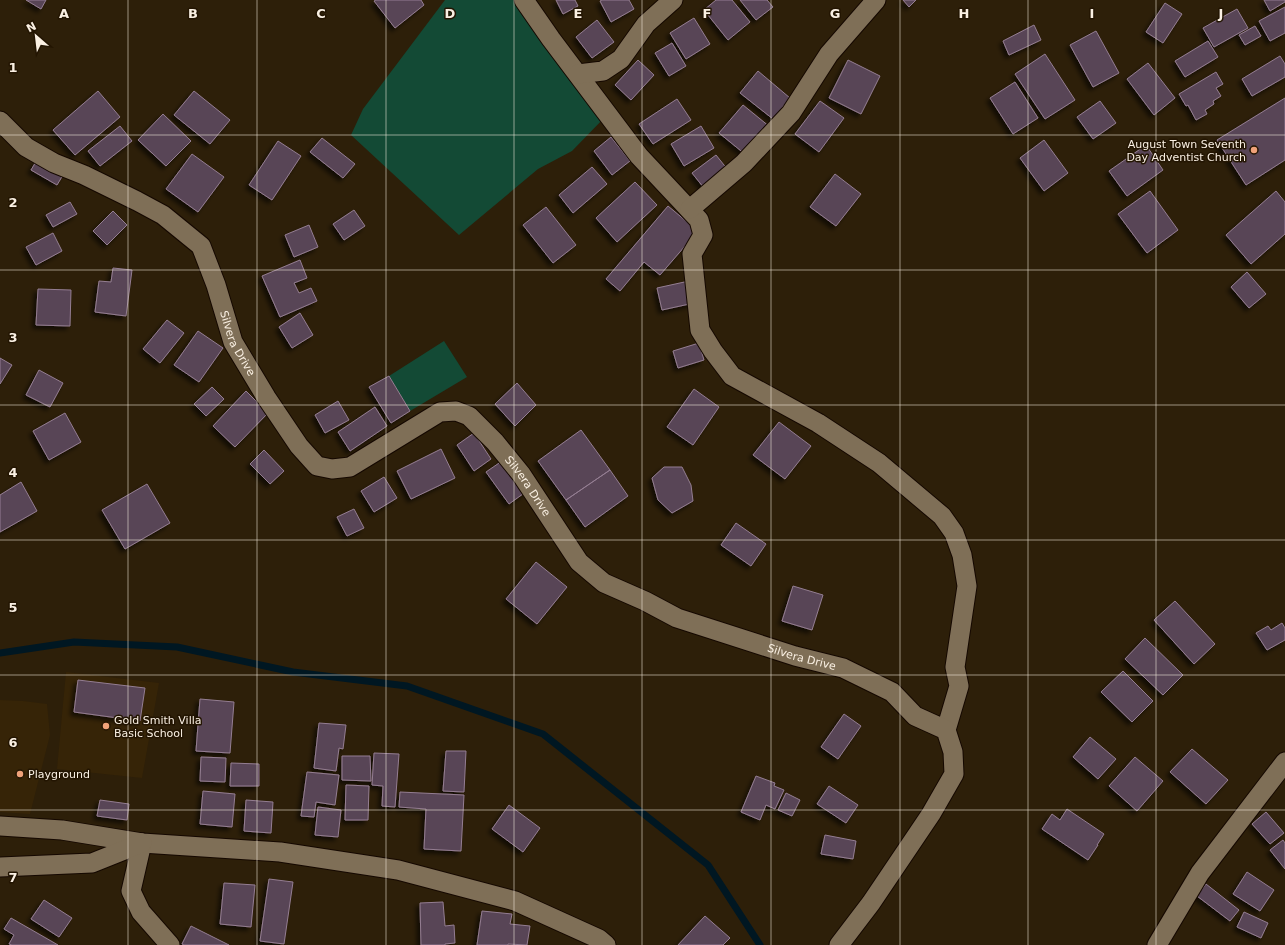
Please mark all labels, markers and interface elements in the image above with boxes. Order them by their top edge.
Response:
text: A [59,6,69,21]
text: B [188,6,198,21]
text: C [316,6,326,21]
text: D [445,6,456,21]
text: E [574,6,582,21]
text: F [703,6,711,21]
text: G [830,6,840,21]
text: H [959,6,969,21]
text: I [1090,6,1094,21]
text: J [1218,6,1223,21]
north arrow [16,16,56,56]
text: N [24,20,39,36]
text: 1 [8,60,18,75]
place label: August Town Seventh Day Adventist Church [1126,138,1246,164]
marker: August Town Seventh Day Adventist Church [1249,145,1259,155]
text: 2 [8,195,18,210]
street label: Silvera Drive [217,309,258,378]
text: 3 [8,330,18,345]
street label: Silvera Drive [502,453,554,519]
text: 4 [8,465,18,480]
text: 5 [8,600,18,615]
street label: Silvera Drive [766,641,838,673]
place label: Gold Smith Villa Basic School [114,714,202,740]
marker: Gold Smith Villa Basic School [101,721,111,731]
text: 6 [8,735,18,750]
place label: Playground [28,768,90,781]
marker: Playground [15,769,25,779]
text: 7 [8,870,18,885]

